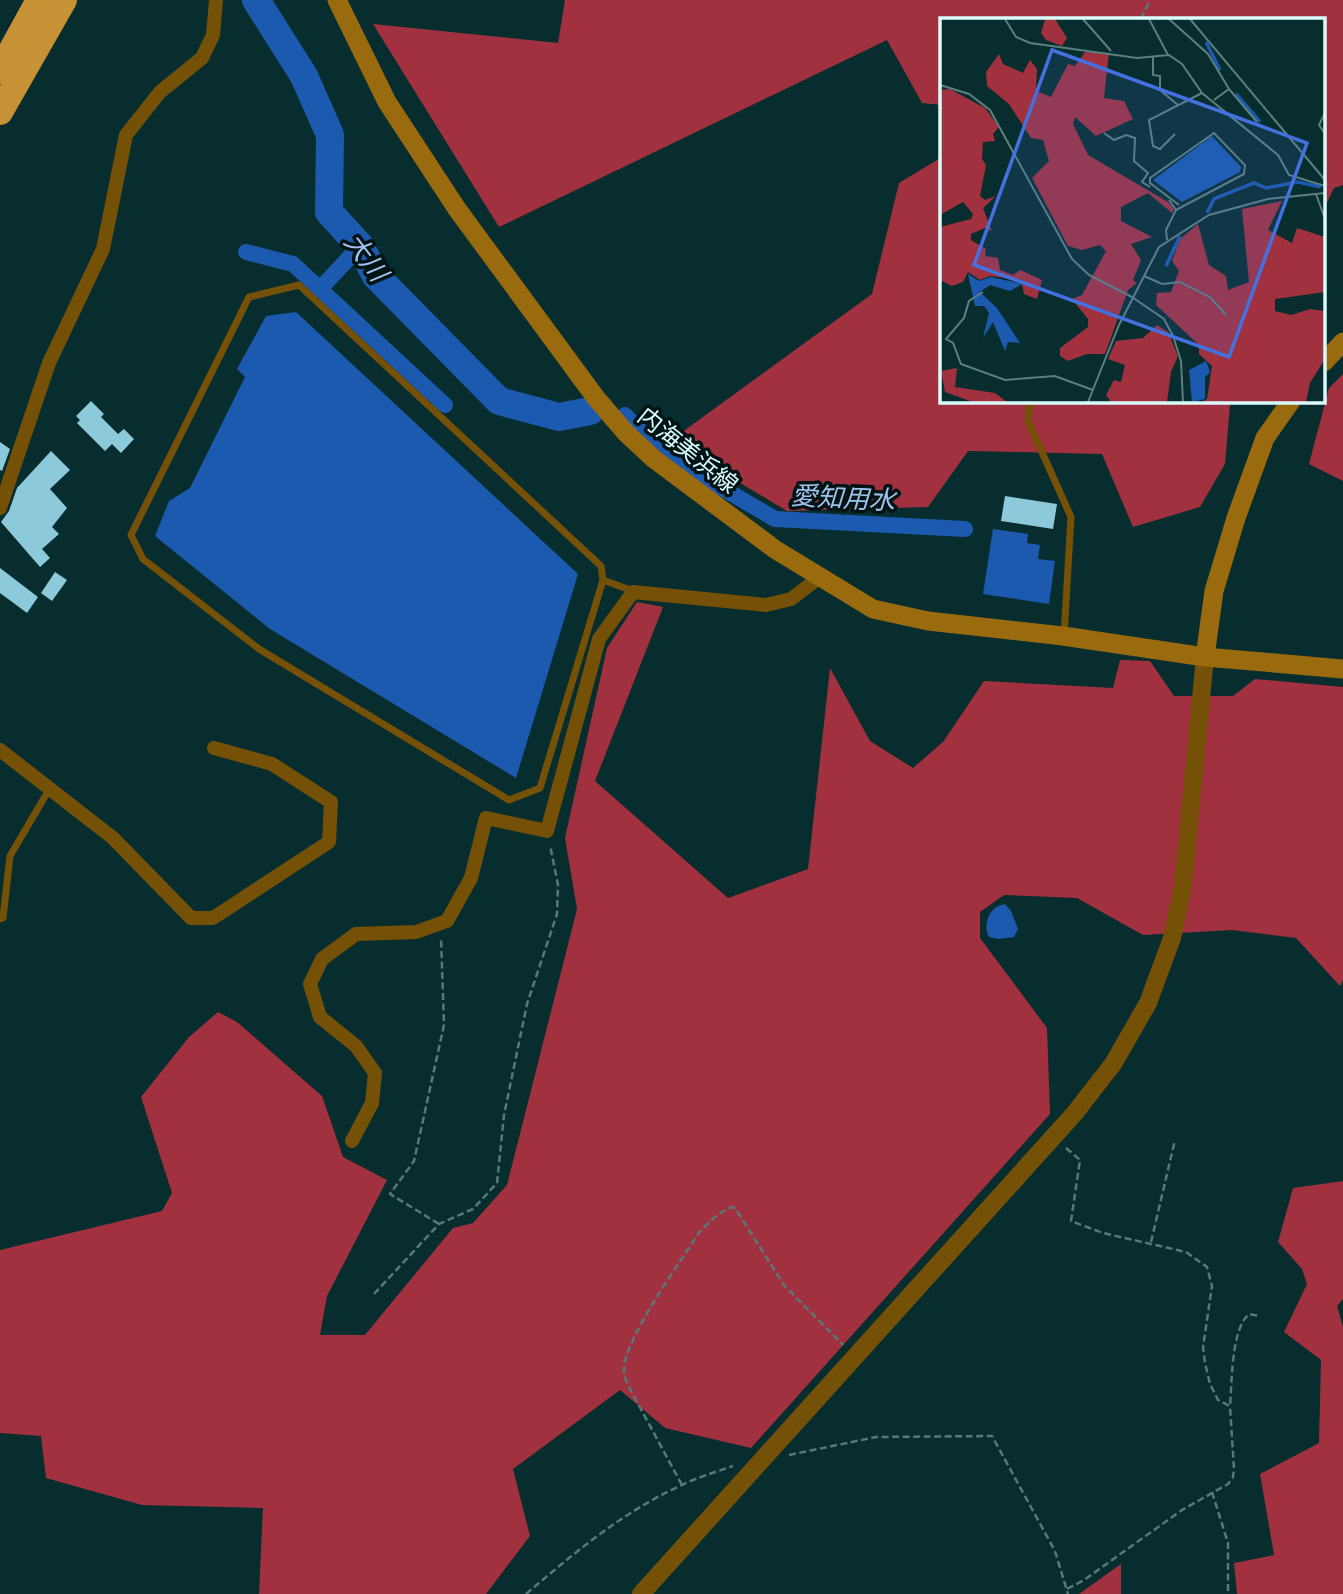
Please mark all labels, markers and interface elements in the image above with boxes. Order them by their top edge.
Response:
inset map [940,18,1326,402]
water label: 大川 [335,225,399,292]
street label: 内海美浜線 [630,399,746,501]
water label: 愛知用水 [790,476,899,520]

